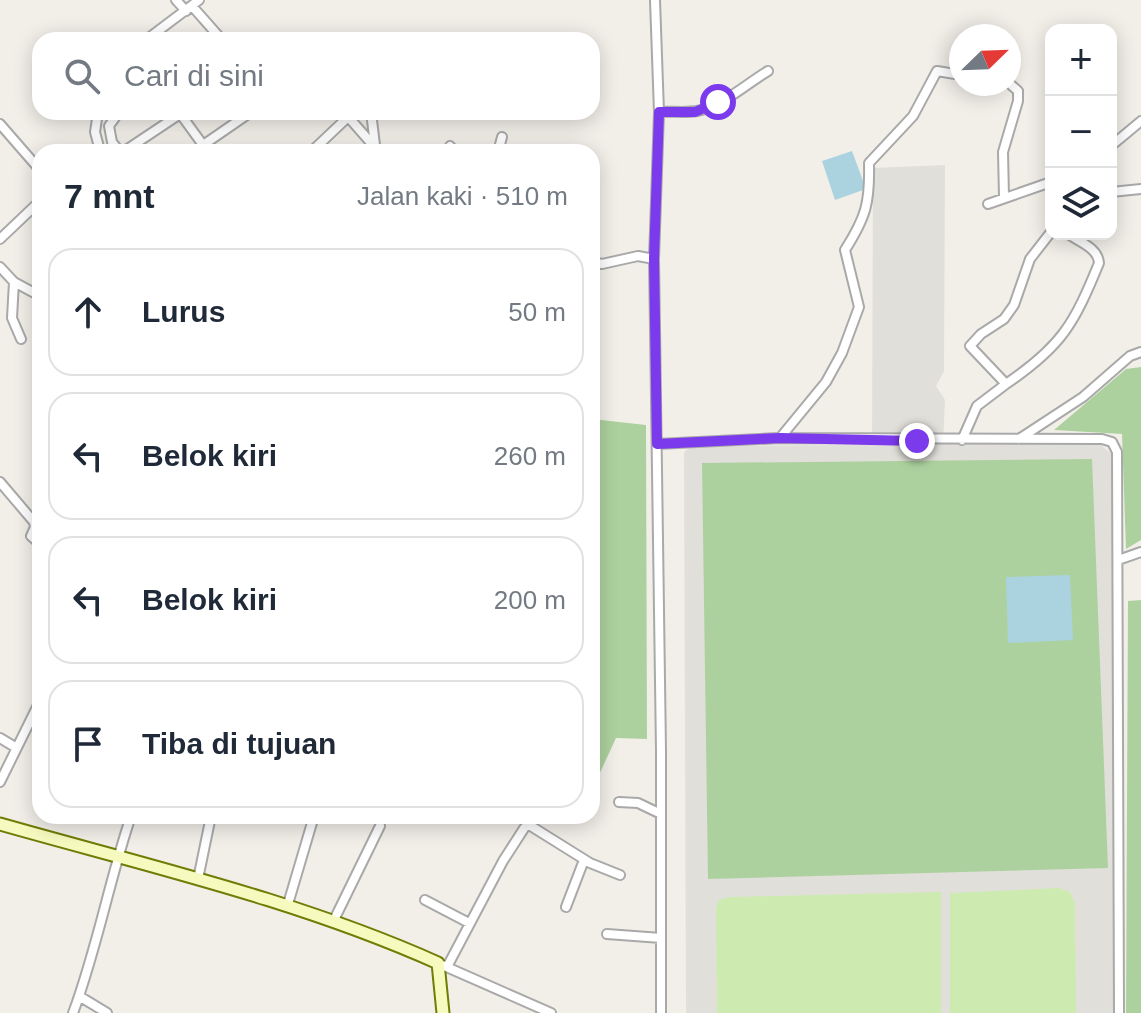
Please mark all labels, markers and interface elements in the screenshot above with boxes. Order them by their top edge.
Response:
north arrow [949,24,1021,96]
map controls [1045,24,1117,240]
button: + [1045,24,1117,96]
search box [32,32,600,120]
icon: search [60,54,104,98]
text: Cari di sini [124,59,264,92]
route start [700,84,736,120]
button: − [1045,96,1117,168]
button: layers [1045,168,1117,240]
text: 7 mnt [64,177,155,215]
text: Jalan kaki · 510 m [357,181,568,211]
icon: ahead [66,290,110,334]
text: Lurus [142,295,225,328]
text: 50 m [508,297,566,327]
route end [899,423,935,459]
icon: left [66,434,110,478]
text: Belok kiri [142,439,277,472]
text: 260 m [494,441,566,471]
icon: left [66,578,110,622]
text: Belok kiri [142,583,277,616]
text: 200 m [494,585,566,615]
icon: arrive [66,722,110,766]
text: Tiba di tujuan [142,727,336,760]

